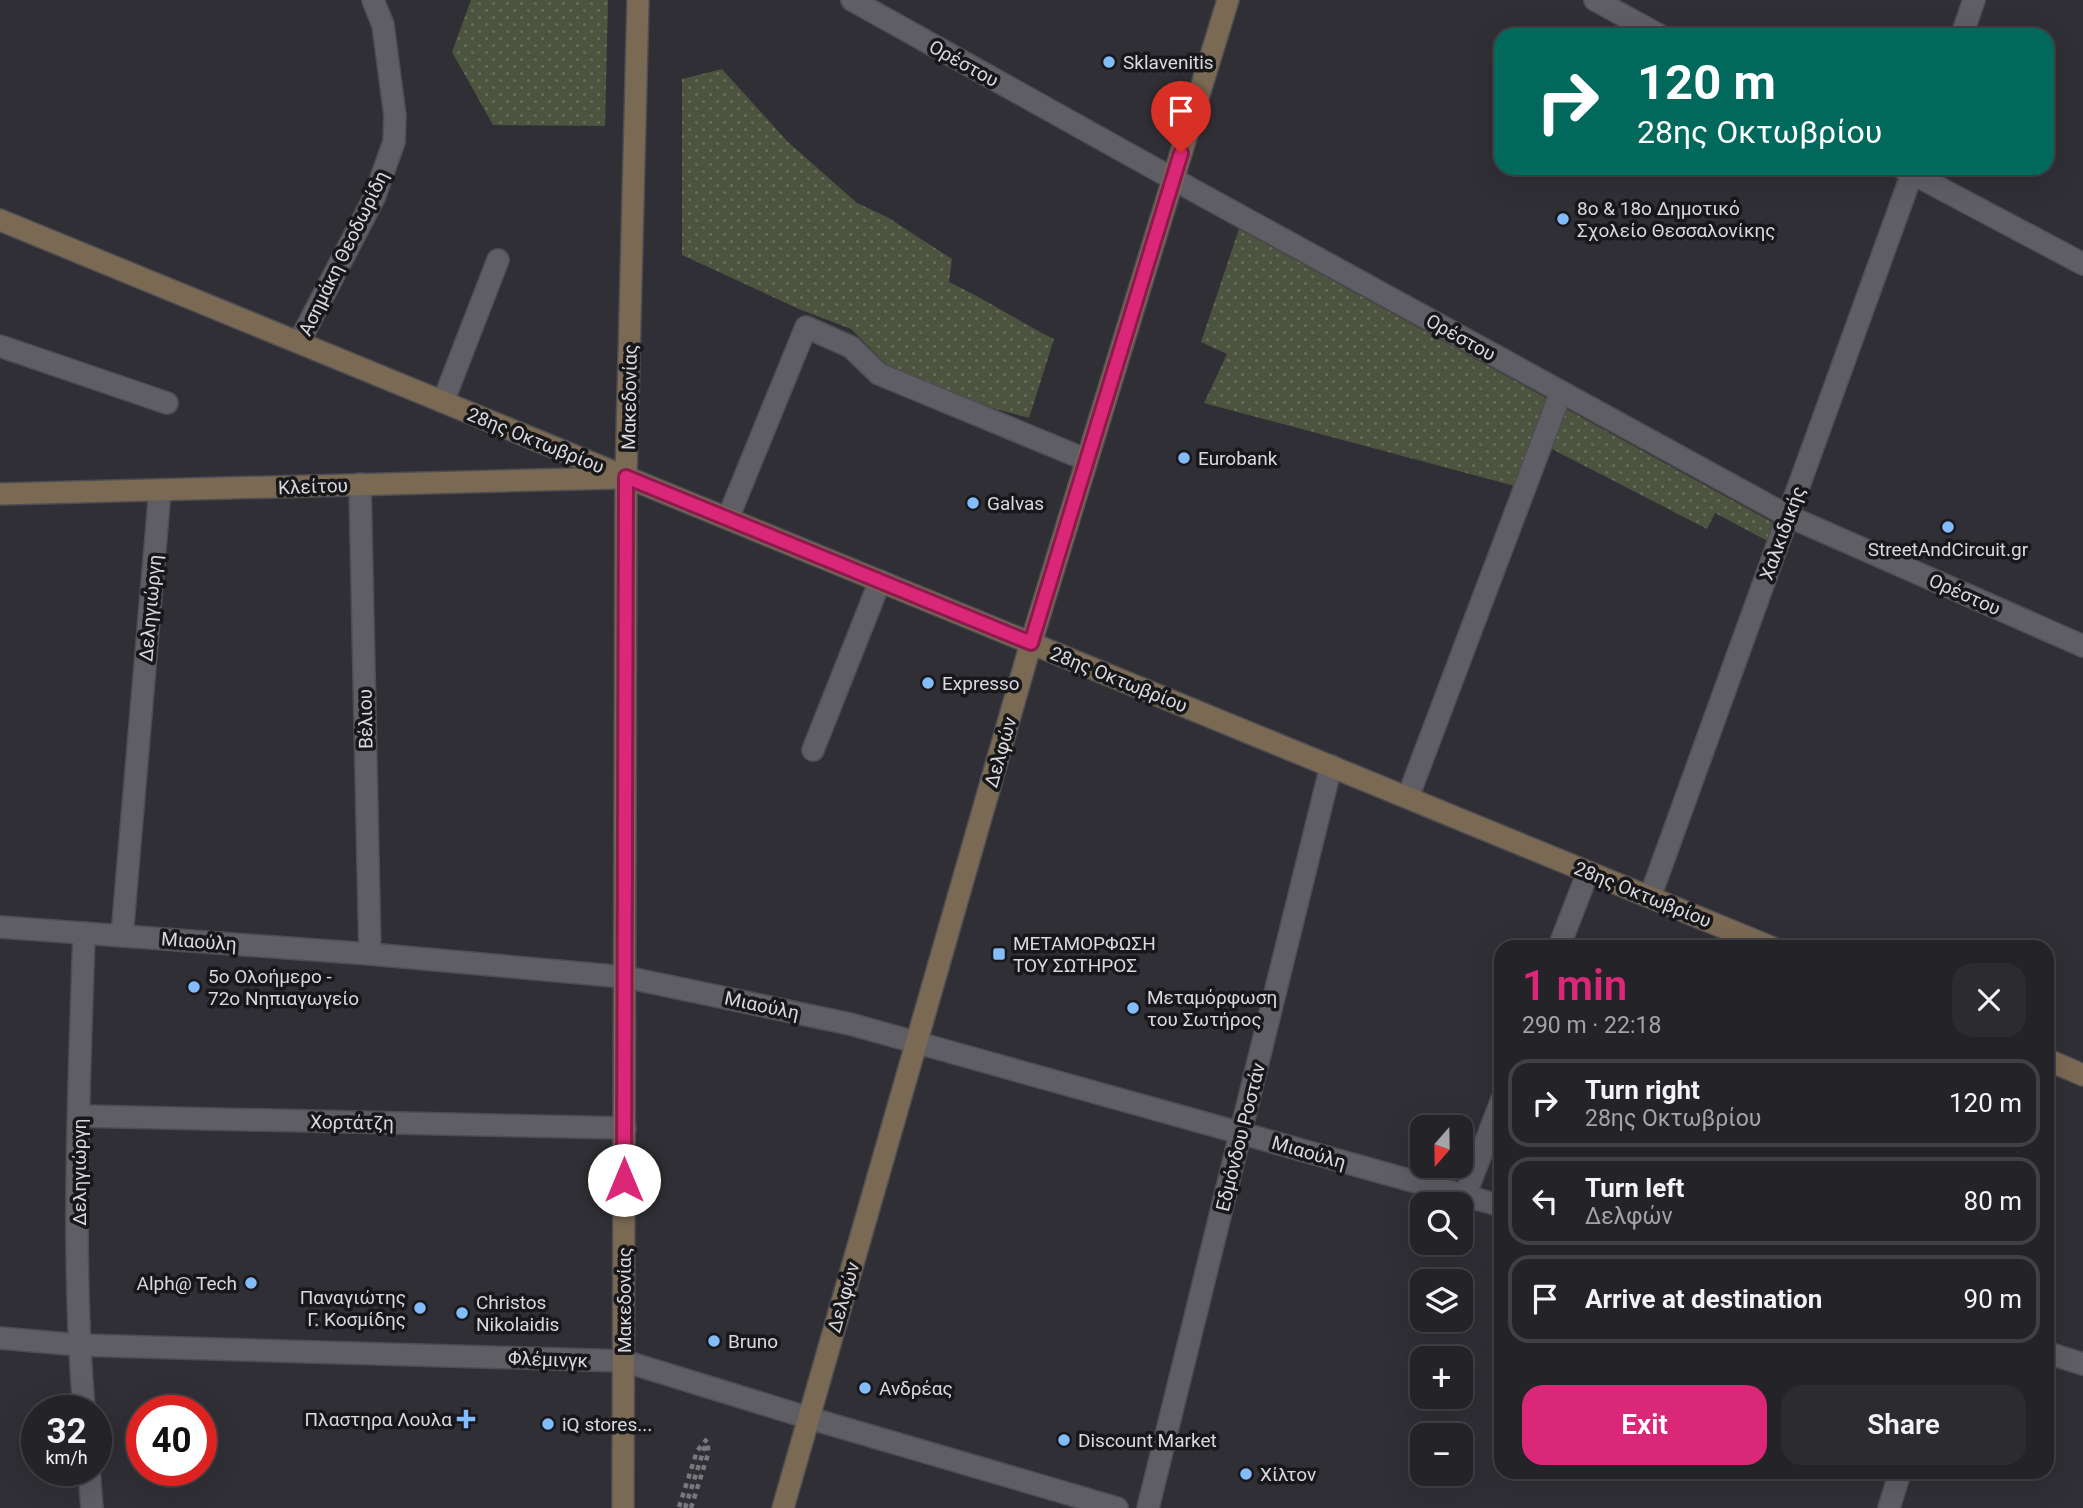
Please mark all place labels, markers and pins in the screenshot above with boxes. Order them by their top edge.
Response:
place label: Sklavenitis [1123,51,1214,74]
marker: Sklavenitis [1101,54,1117,70]
pin [1151,81,1211,153]
place label: 8ο & 18ο Δημοτικό Σχολείο Θεσσαλονίκης [1577,197,1775,242]
marker: 8ο & 18ο Δημοτικό Σχολείο Θεσσαλονίκης [1555,211,1571,227]
place label: Eurobank [1198,447,1278,470]
marker: Eurobank [1176,450,1192,466]
place label: Galvas [987,492,1044,515]
marker: Galvas [965,495,981,511]
marker: StreetAndCircuit.gr [1940,519,1956,535]
place label: StreetAndCircuit.gr [1868,538,2029,561]
place label: Expresso [942,672,1020,695]
marker: Expresso [920,675,936,691]
place label: ΜΕΤΑΜΟΡΦΩΣΗ ΤΟΥ ΣΩΤΗΡΟΣ [1013,932,1156,977]
marker: ΜΕΤΑΜΟΡΦΩΣΗ ΤΟΥ ΣΩΤΗΡΟΣ [991,946,1007,962]
place label: 5ο Ολοήμερο - 72ο Νηπιαγωγείο [208,965,359,1010]
marker: 5ο Ολοήμερο - 72ο Νηπιαγωγείο [186,979,202,995]
place label: Μεταμόρφωση του Σωτήρος [1147,986,1277,1031]
marker: Μεταμόρφωση του Σωτήρος [1125,1000,1141,1016]
place label: Alph@ Tech [137,1272,237,1295]
marker: Alph@ Tech [243,1275,259,1291]
place label: Παναγιώτης Γ. Κοσμίδης [300,1286,406,1331]
place label: Christos Nikolaidis [476,1291,559,1336]
marker: Παναγιώτης Γ. Κοσμίδης [412,1300,428,1316]
marker: Christos Nikolaidis [454,1305,470,1321]
place label: Bruno [728,1330,778,1353]
marker: Bruno [706,1333,722,1349]
place label: Ανδρέας [879,1377,953,1400]
marker: Ανδρέας [857,1380,873,1396]
place label: Πλαστηρα Λουλα [305,1408,452,1431]
marker: Πλαστηρα Λουλα [458,1411,474,1427]
place label: iQ stores... [562,1413,652,1436]
marker: iQ stores... [540,1416,556,1432]
place label: Discount Market [1078,1429,1217,1452]
marker: Discount Market [1056,1432,1072,1448]
place label: Χίλτον [1260,1463,1316,1486]
marker: Χίλτον [1238,1466,1254,1482]

